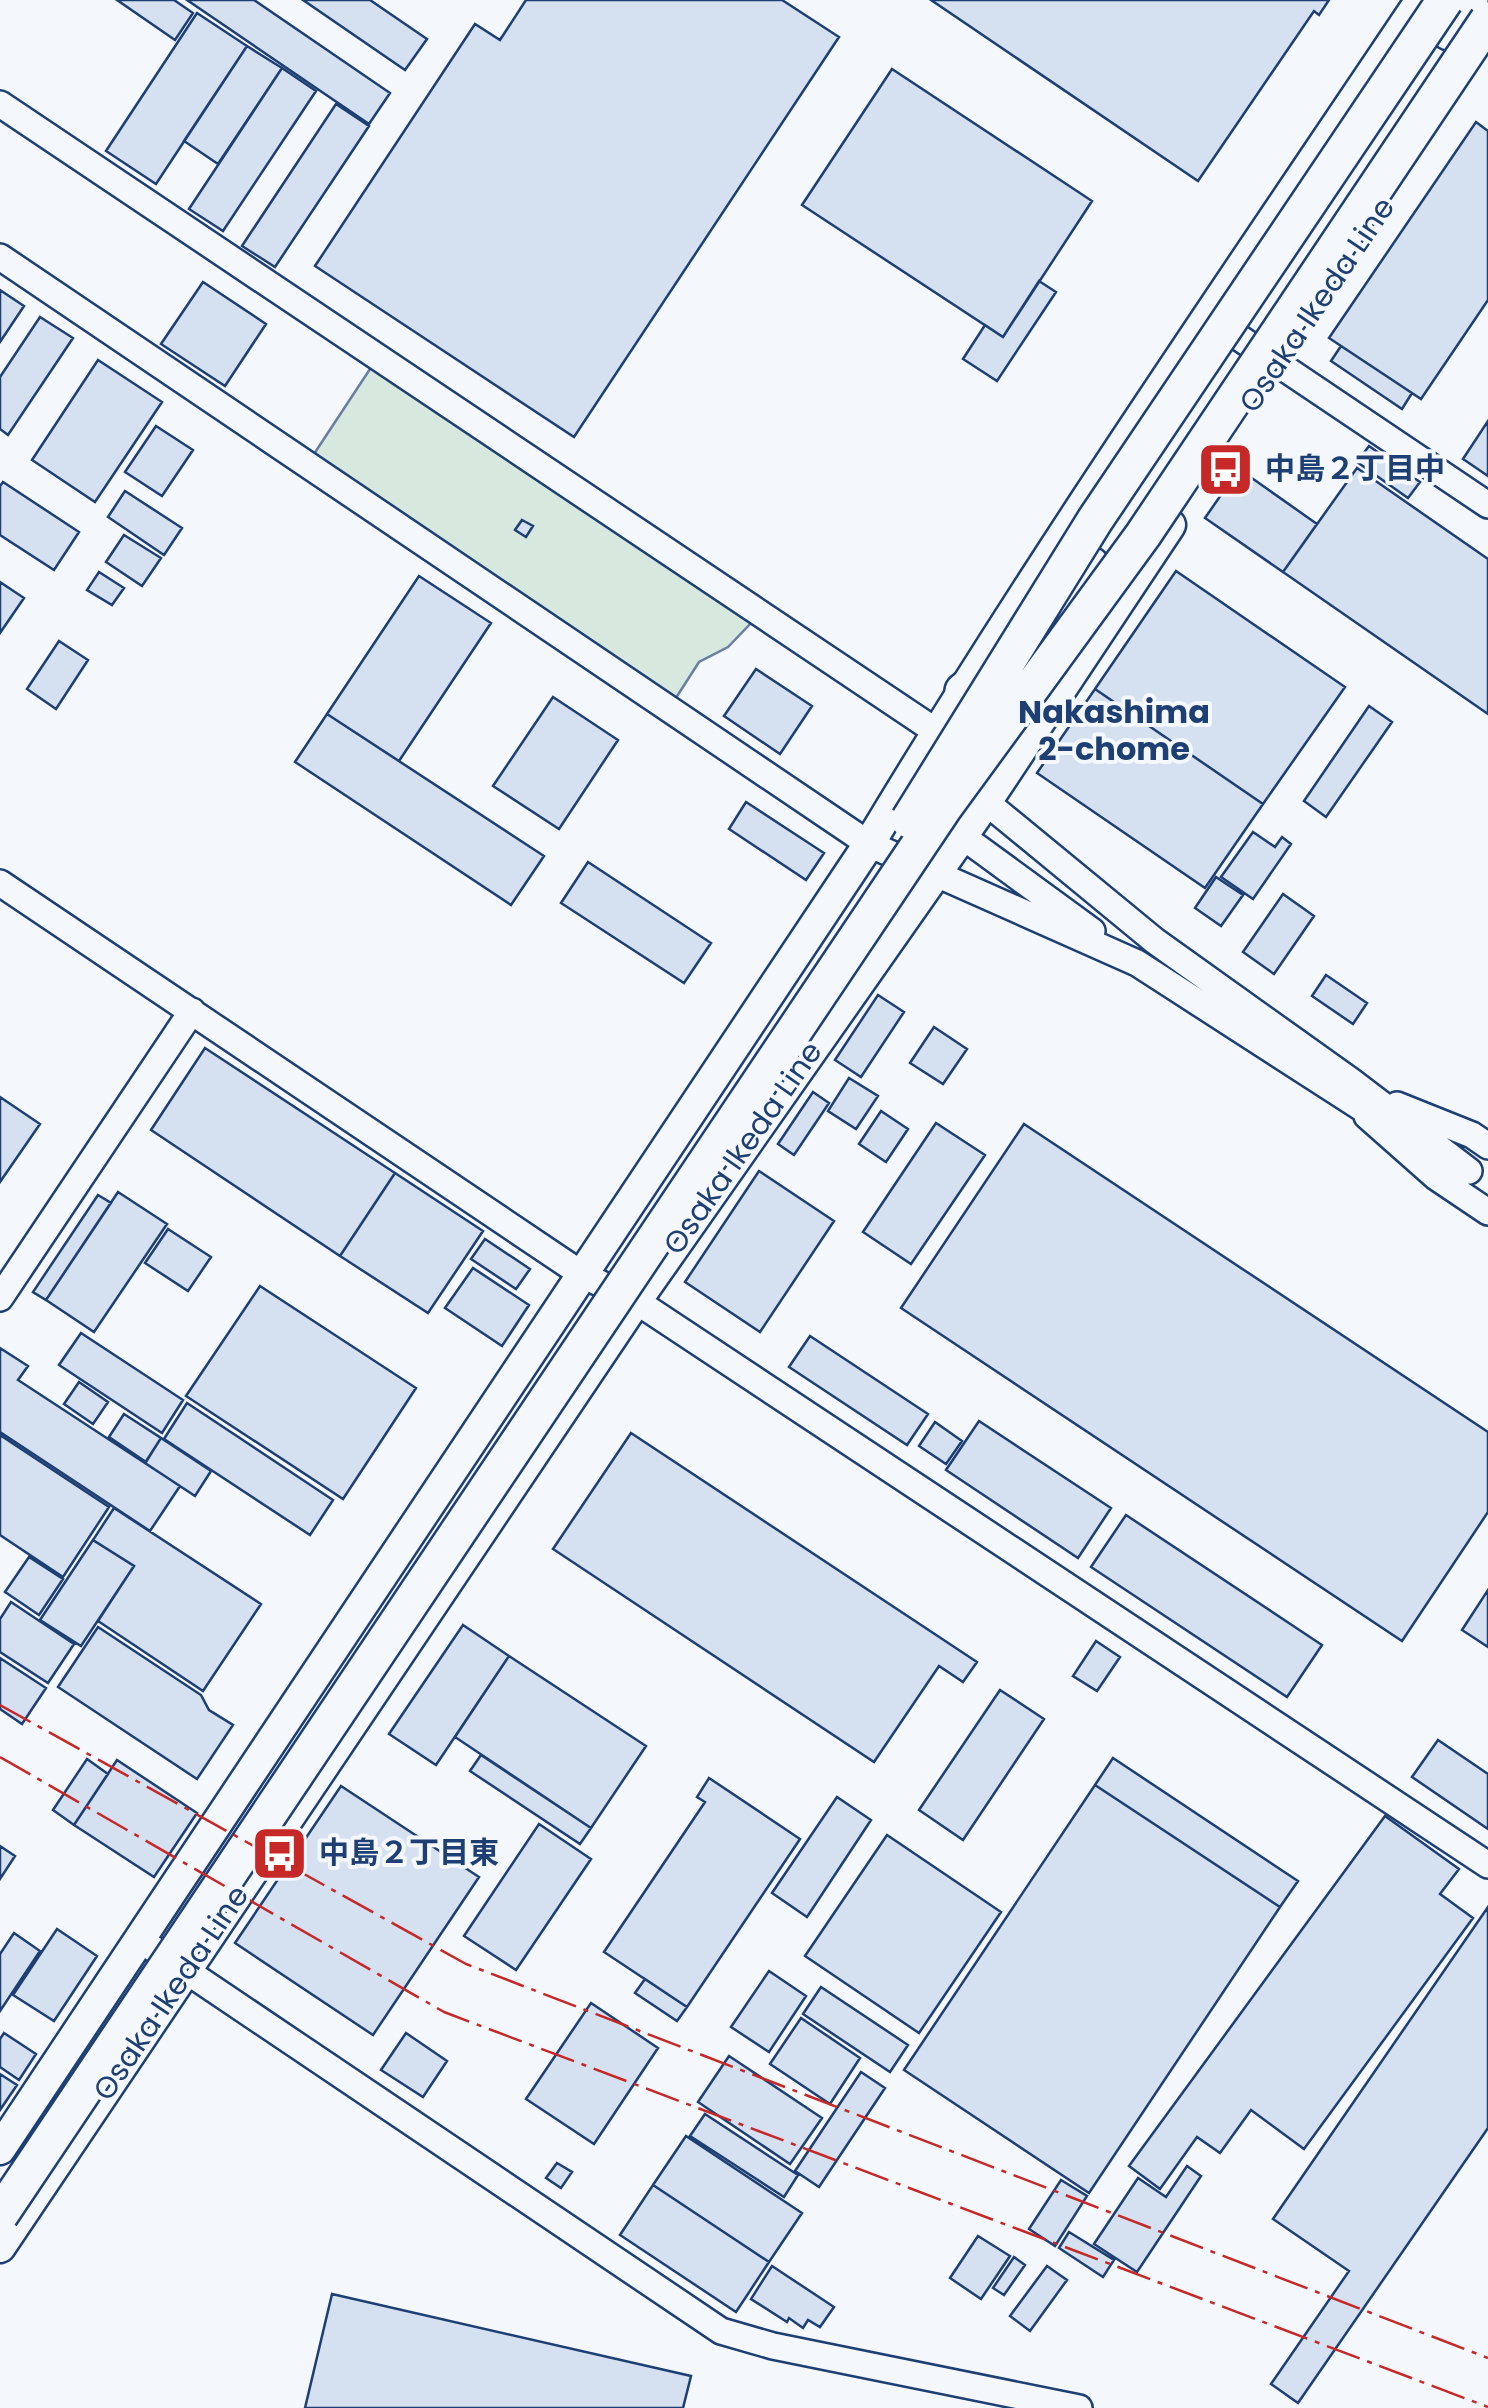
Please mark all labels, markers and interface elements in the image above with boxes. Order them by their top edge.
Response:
street label: Osaka Ikeda Line [1228,188,1405,421]
bus stop icon: 中島２丁目中 [1196,439,1256,499]
place label: 中島２丁目中 [1265,447,1445,490]
district label: Nakashima 2-chome [1018,689,1210,771]
street label: Osaka Ikeda Line [653,1032,832,1263]
bus stop icon: 中島２丁目東 [250,1823,310,1883]
place label: 中島２丁目東 [319,1831,499,1874]
street label: Osaka Ikeda Line [82,1876,259,2109]

